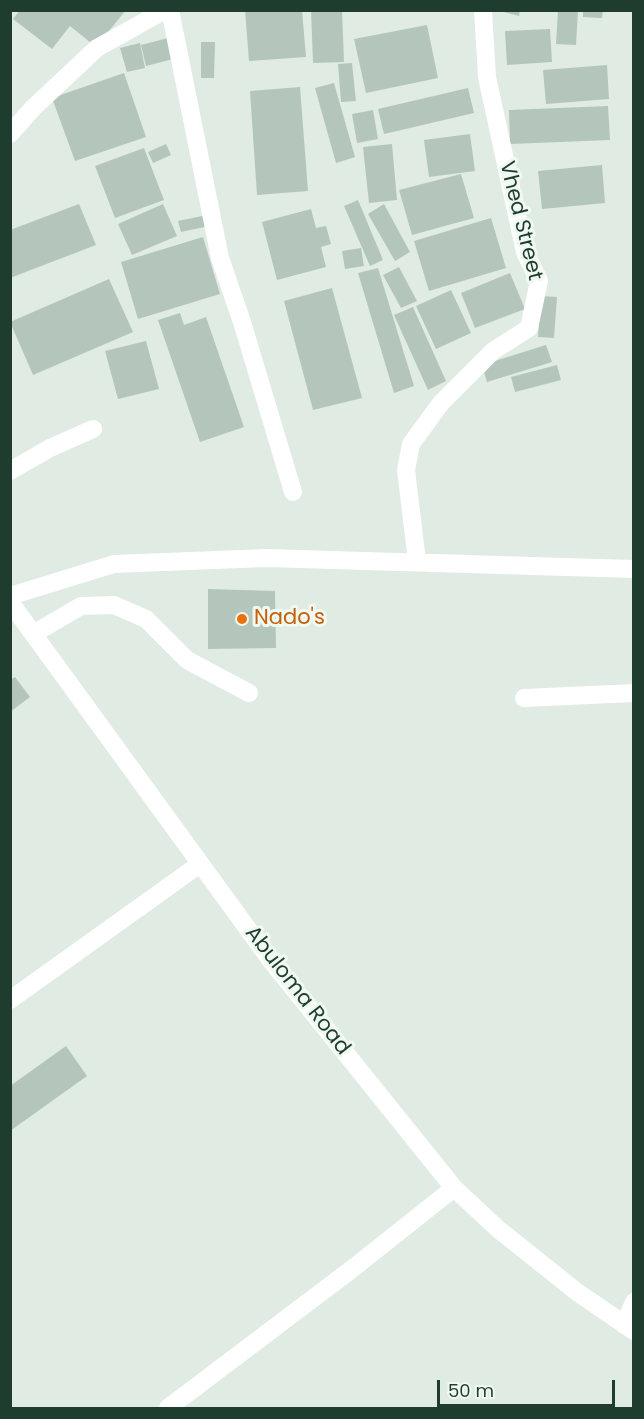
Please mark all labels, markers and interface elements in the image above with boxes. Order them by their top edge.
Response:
street label: Vhed Street [493,159,547,283]
place label: Nado's [254,606,325,632]
marker: Nado's [235,612,249,626]
street label: Abuloma Road [239,922,355,1060]
scale bar [440,1368,618,1406]
text: 50 m [448,1378,494,1403]

